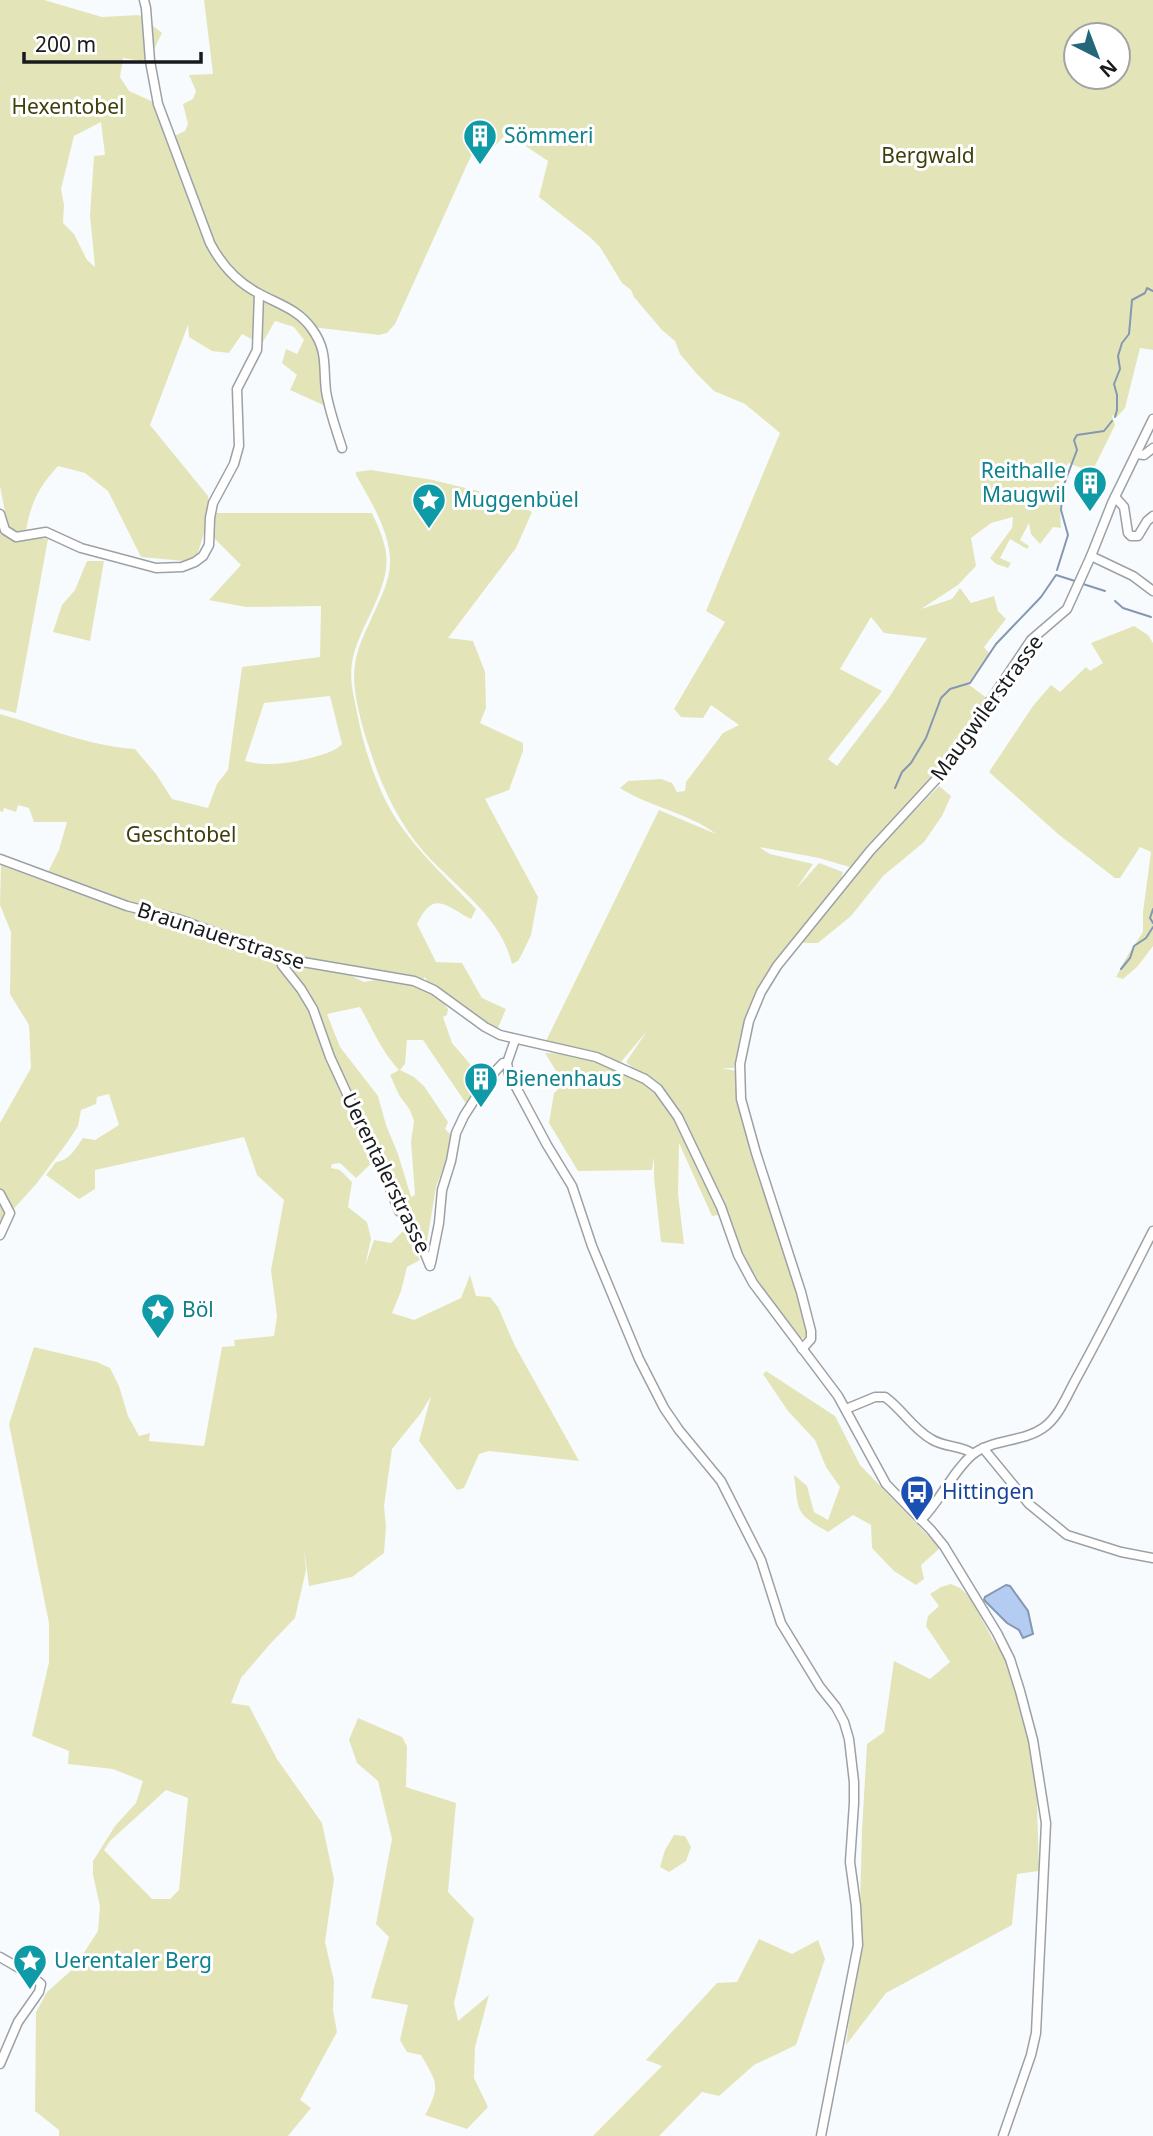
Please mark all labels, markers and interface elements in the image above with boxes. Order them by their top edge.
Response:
scale bar [24,21,201,65]
north arrow [1062,21,1132,91]
text: 200 m [35,30,96,58]
text: N [1094,54,1123,83]
park label: Hexentobel [12,92,124,120]
building icon: Sömmeri [461,117,499,166]
place label: Sömmeri [504,121,593,149]
park label: Bergwald [881,141,975,169]
place label: Reithalle Maugwil [981,456,1066,508]
building icon: Reithalle Maugwil [1071,464,1109,513]
place icon: Muggenbüel [410,481,448,530]
place label: Muggenbüel [453,485,579,513]
street label: Maugwilerstrasse [924,629,1049,786]
park label: Geschtobel [126,820,236,848]
street label: Braunauerstrasse [134,895,309,975]
building icon: Bienenhaus [462,1060,500,1109]
place label: Bienenhaus [505,1064,622,1092]
street label: Uerentalerstrasse [336,1088,438,1257]
place icon: Böl [139,1291,177,1340]
place label: Böl [182,1295,214,1323]
bus stop icon: Hittingen [898,1473,936,1522]
place label: Hittingen [942,1477,1034,1505]
place icon: Uerentaler Berg [11,1942,49,1991]
place label: Uerentaler Berg [54,1946,212,1974]

